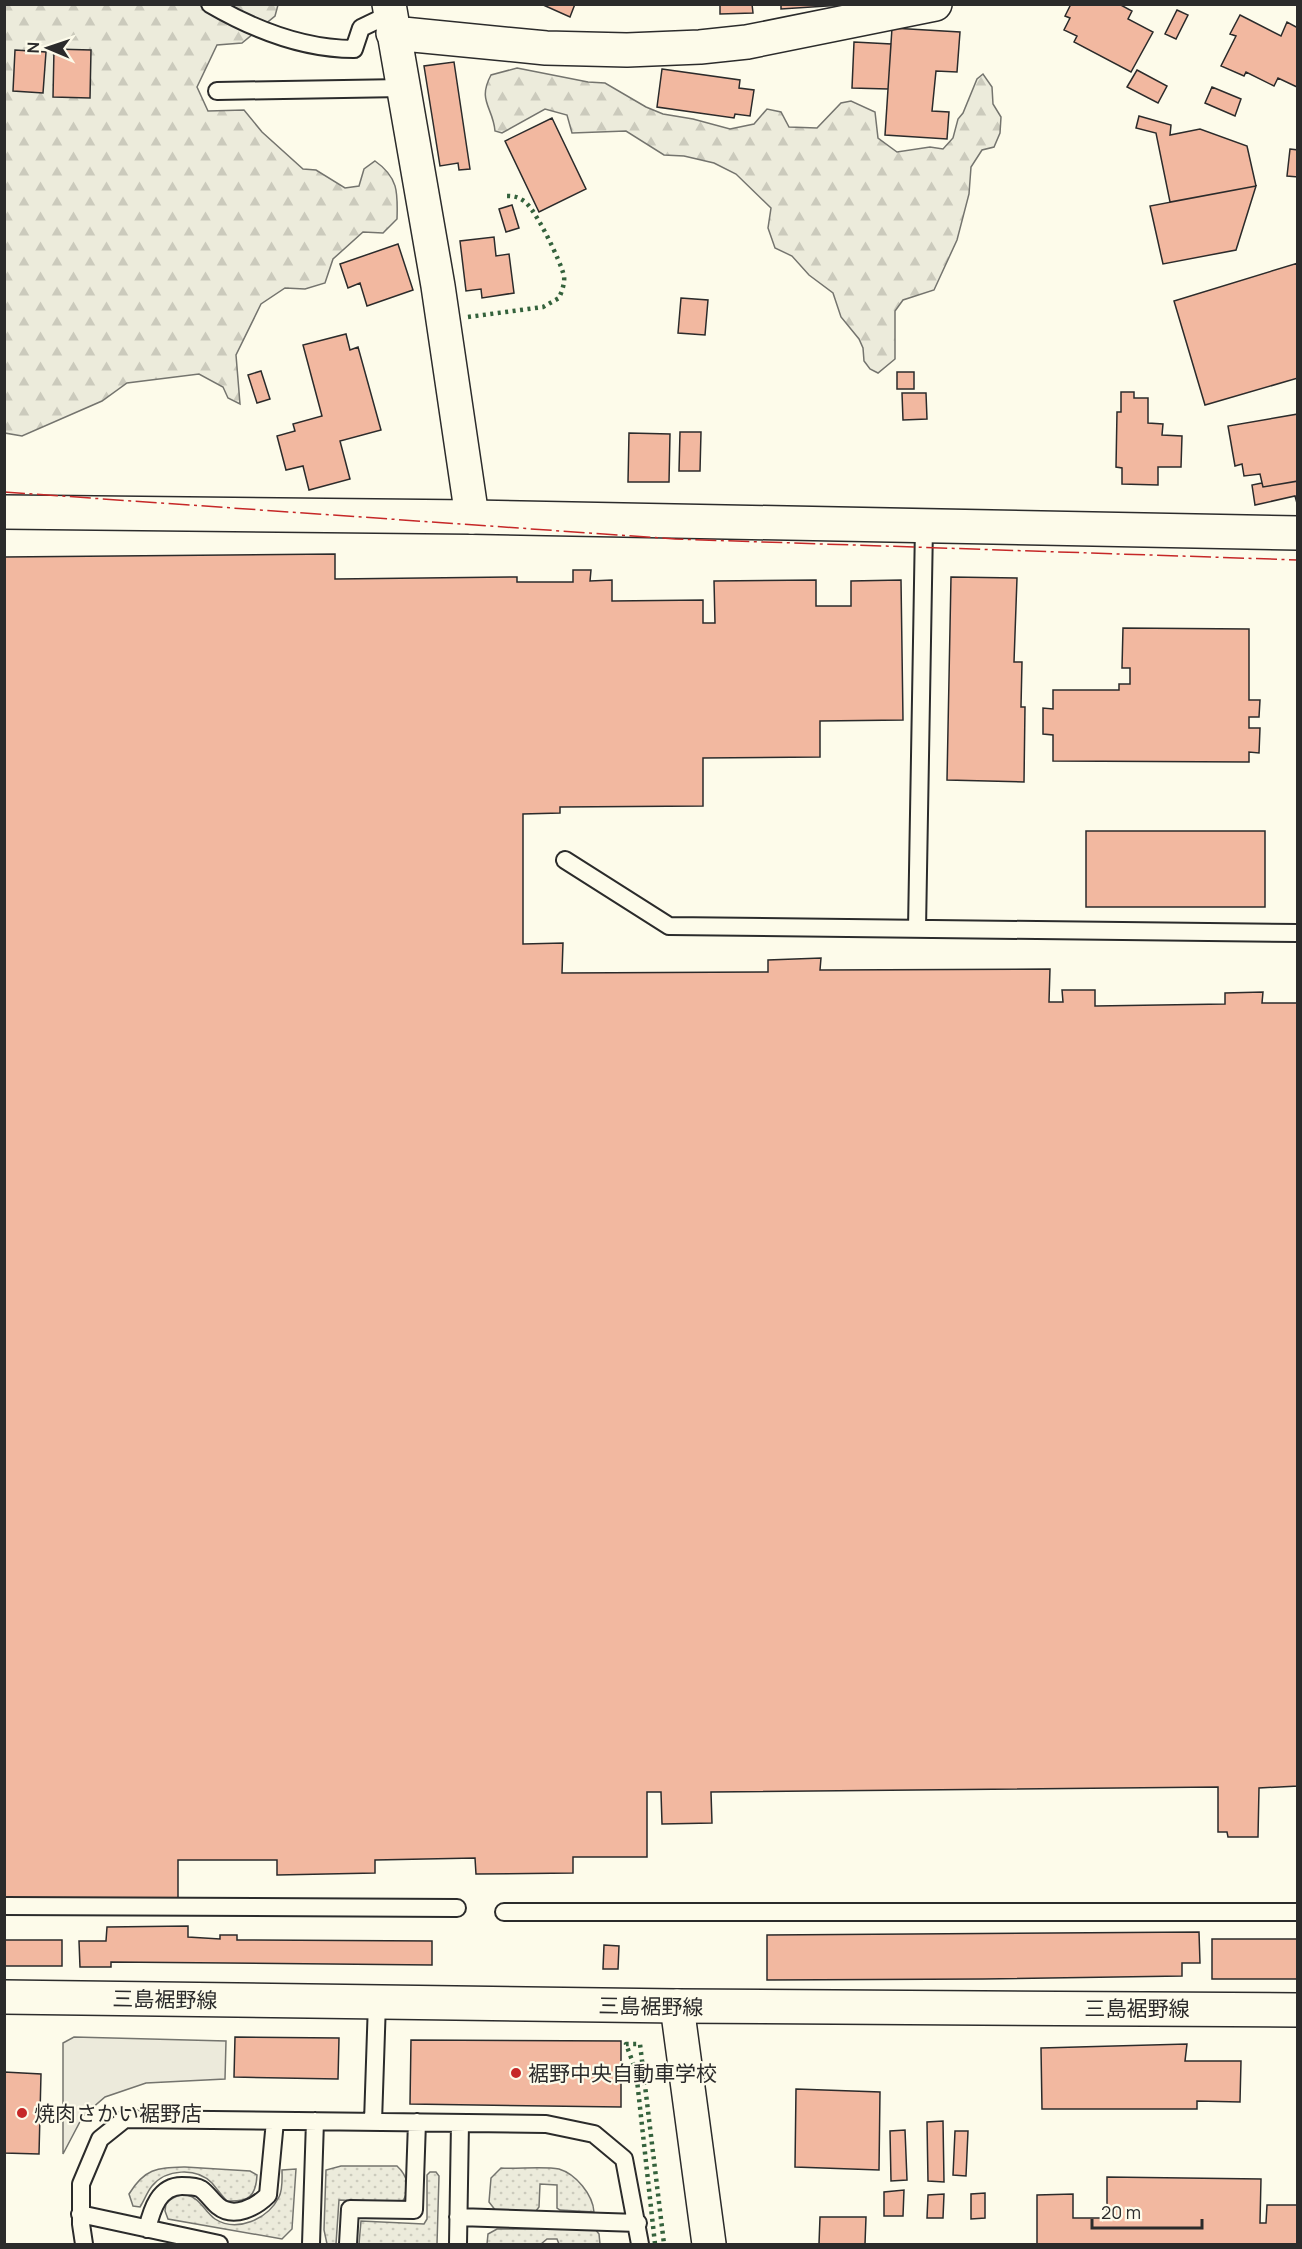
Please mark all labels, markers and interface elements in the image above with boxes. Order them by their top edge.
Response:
north arrow [18,18,78,78]
text: N [22,41,44,54]
street label: 三島裾野線 [112,1984,218,2014]
street label: 三島裾野線 [598,1991,704,2021]
street label: 三島裾野線 [1085,1994,1190,2022]
place label: 裾野中央自動車学校 [528,2059,717,2087]
marker: 裾野中央自動車学校 [509,2066,523,2080]
place label: 焼肉さかい裾野店 [34,2099,202,2127]
marker: 焼肉さかい裾野店 [15,2106,29,2120]
scale bar [1092,2192,1202,2230]
text: 20 m [1101,2200,1141,2224]

